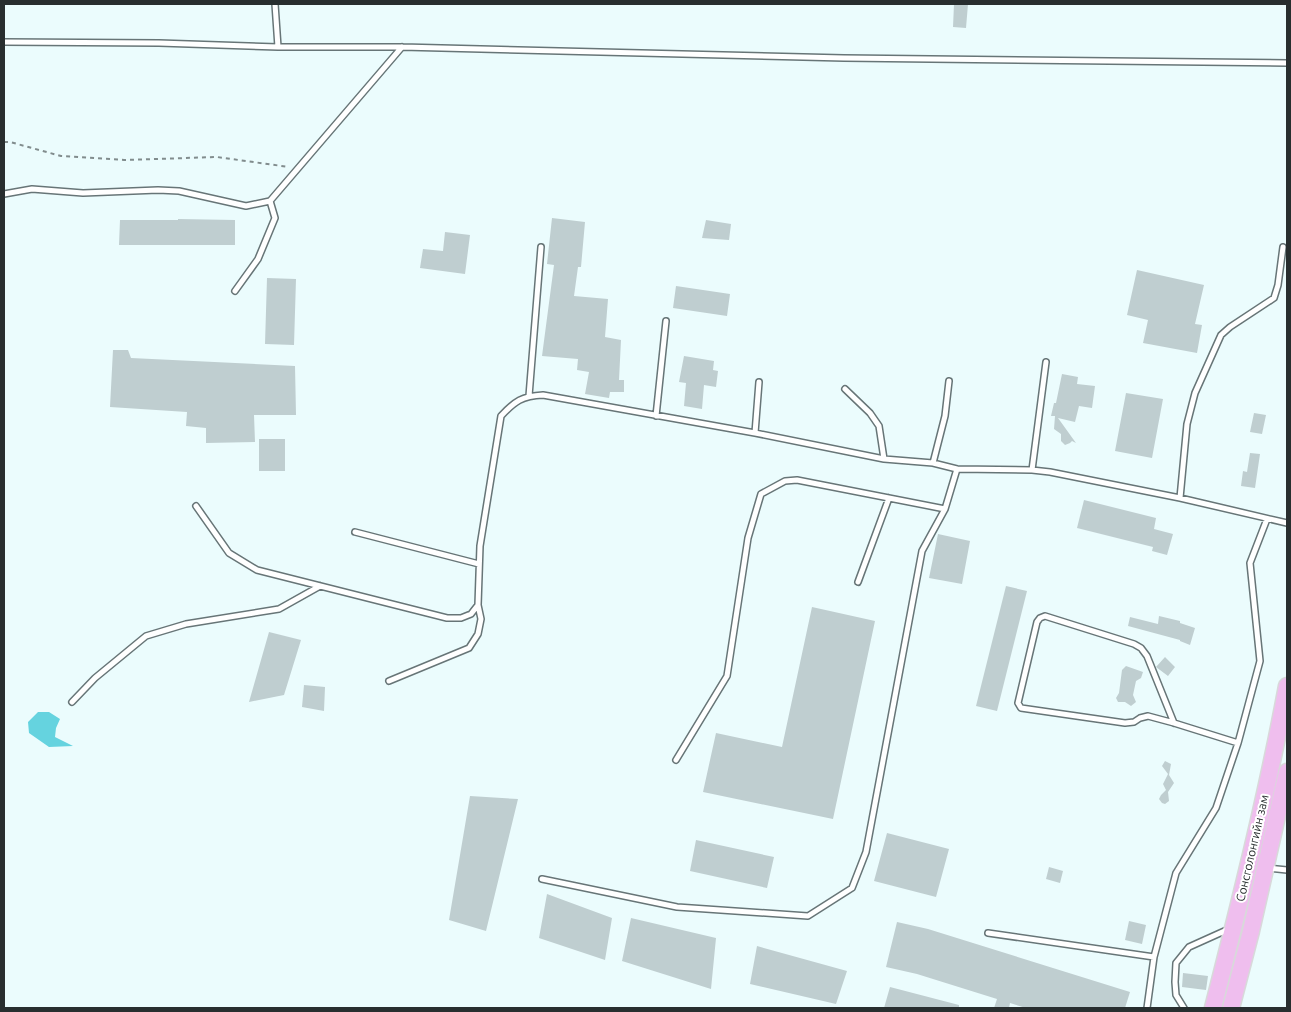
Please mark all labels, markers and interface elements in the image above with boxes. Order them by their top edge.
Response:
street label: Сонсголонгийн зам [1233,793,1271,903]

